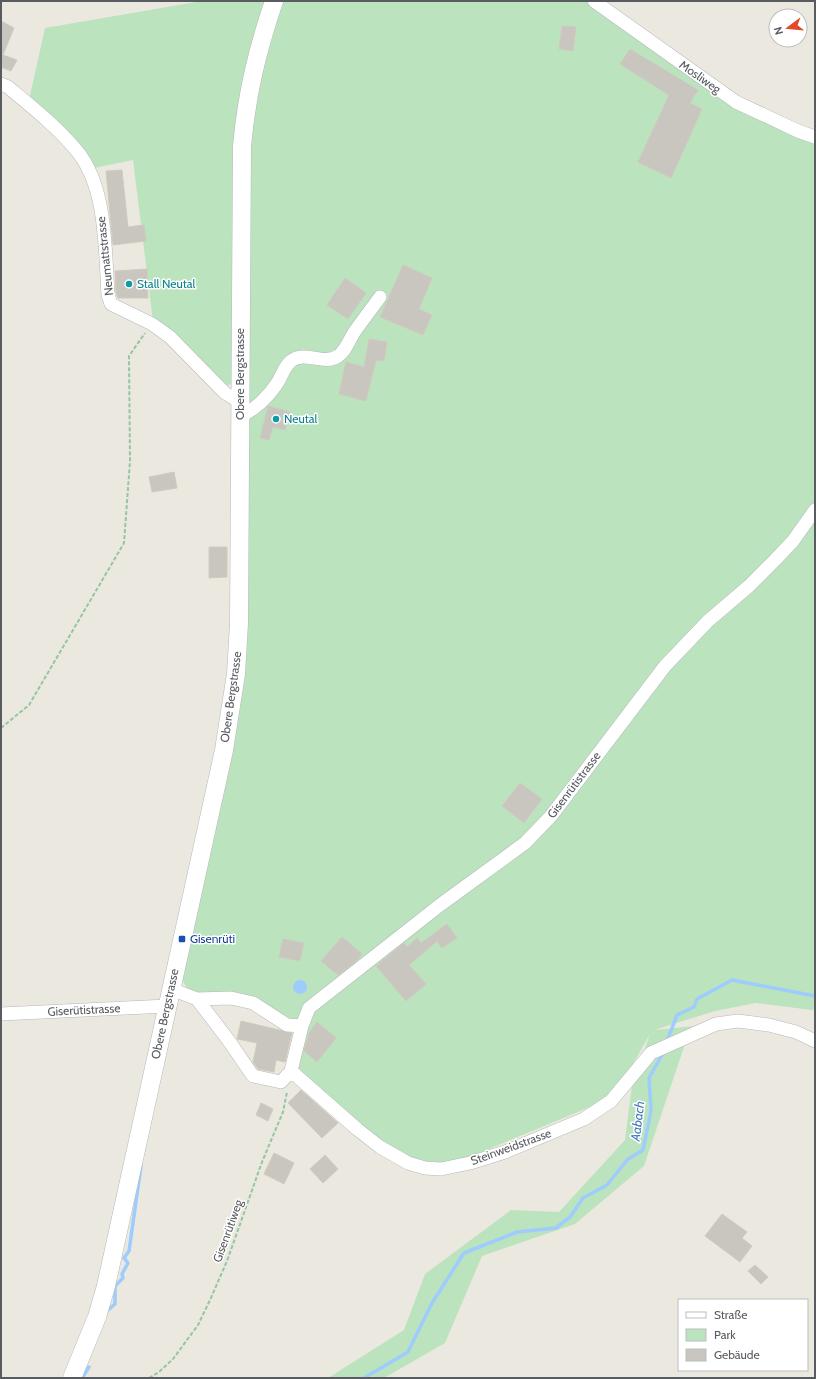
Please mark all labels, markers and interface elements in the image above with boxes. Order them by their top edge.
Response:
north arrow [768,8,808,48]
text: N [771,25,786,36]
street label: Mosliweg [677,57,725,97]
street label: Neumattstrasse [93,216,116,296]
place label: Stall Neutal [137,276,196,291]
marker: Stall Neutal [124,279,134,289]
street label: Obere Bergstrasse [232,328,247,420]
place label: Neutal [284,411,318,426]
marker: Neutal [271,414,281,424]
street label: Obere Bergstrasse [217,650,244,744]
street label: Gisenrütistrasse [544,748,604,821]
place label: Gisenrüti [190,931,235,946]
marker: Gisenrüti [177,934,187,944]
street label: Obere Bergstrasse [148,967,181,1060]
street label: Giserütistrasse [47,1000,121,1019]
water label: Aabach [626,1100,647,1143]
street label: Steinweidstrasse [468,1125,553,1168]
street label: Gisenrütiweg [209,1196,246,1264]
legend [678,1299,808,1371]
text: Straße [714,1307,747,1322]
text: Park [714,1327,736,1342]
text: Gebäude [714,1347,760,1362]

